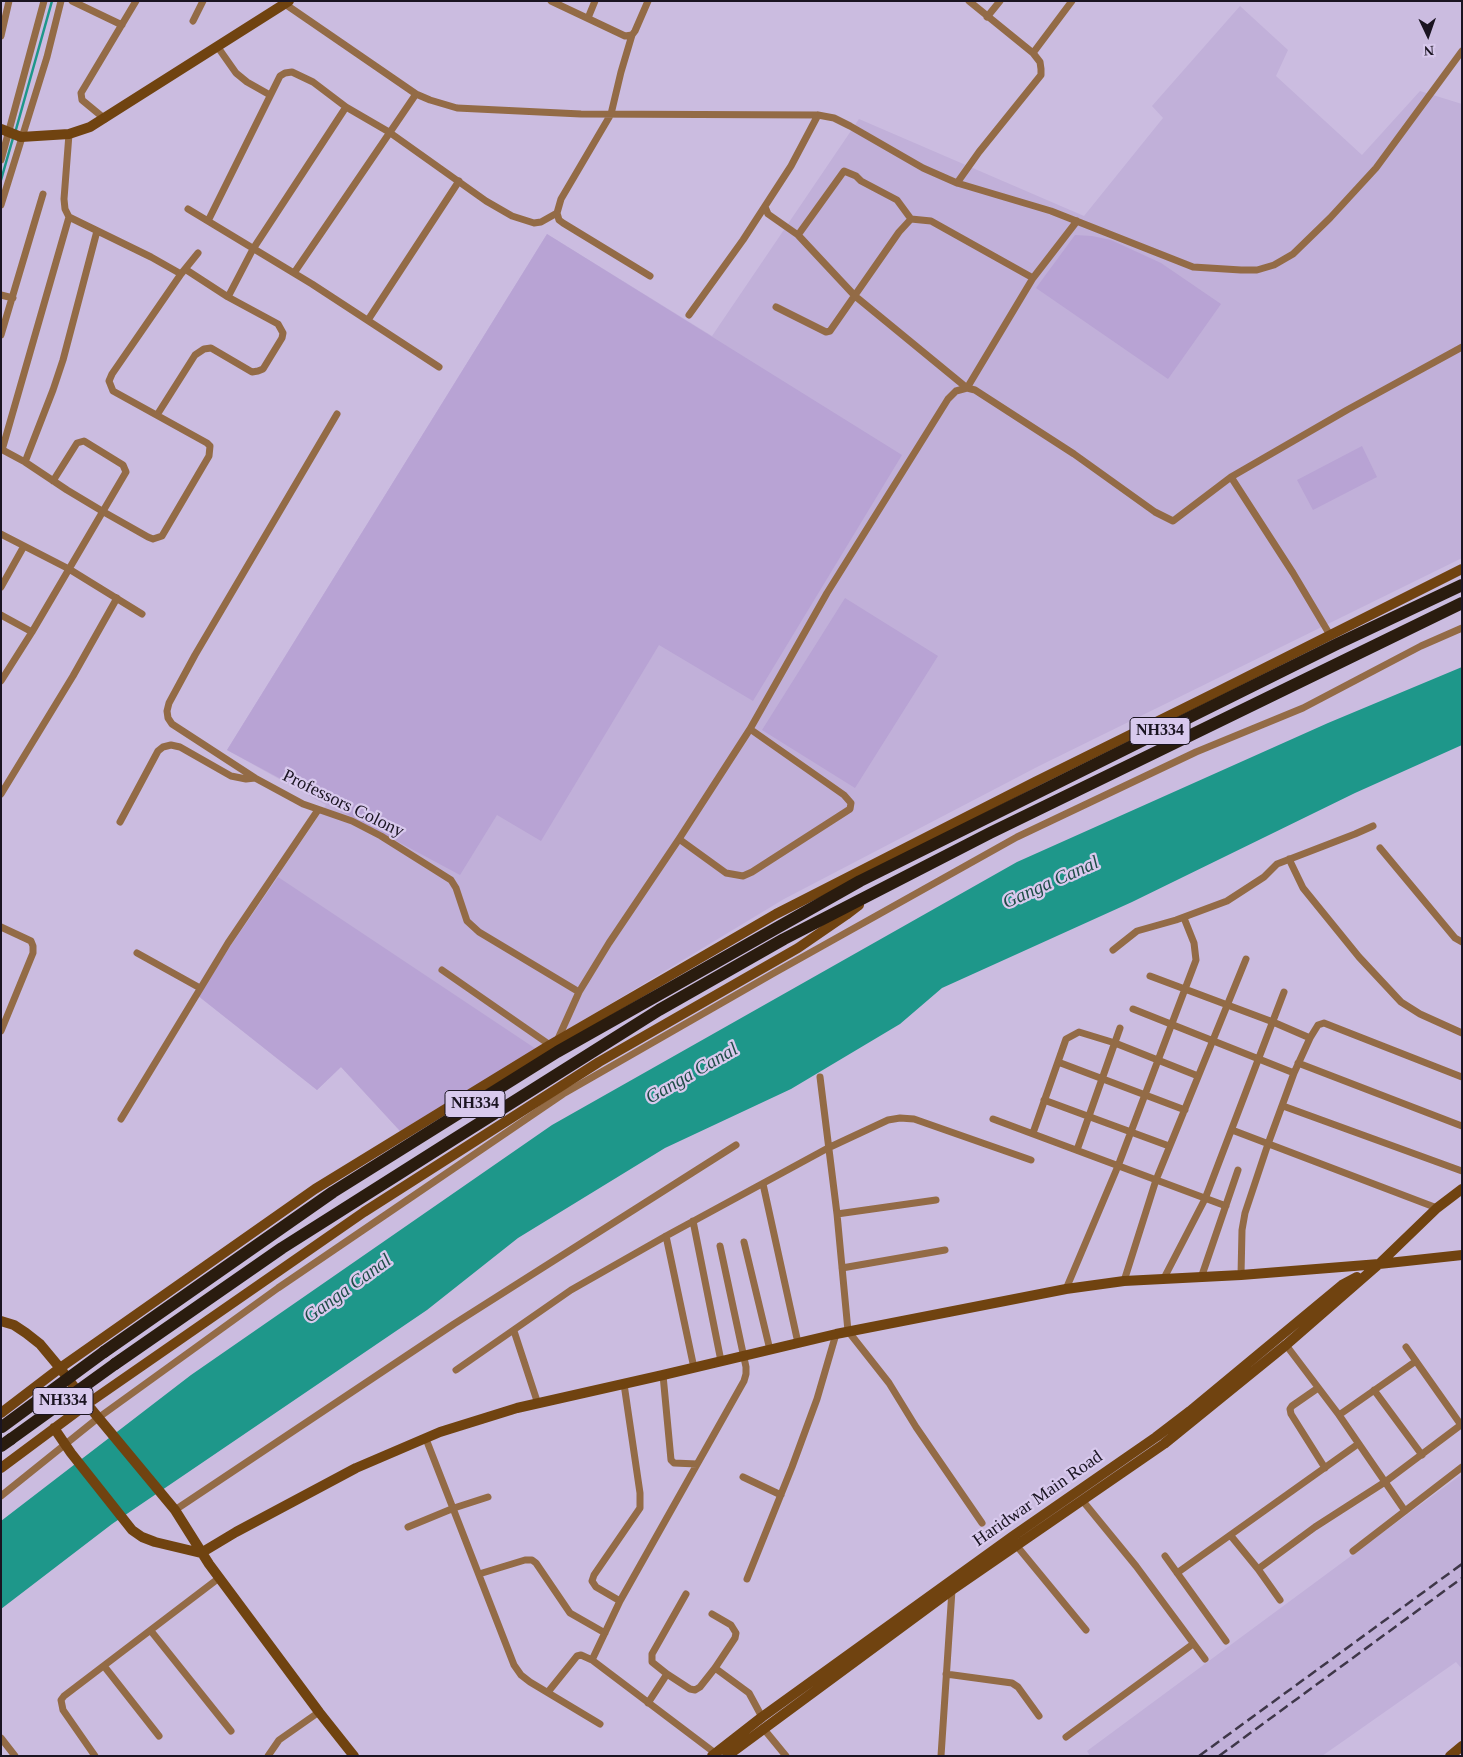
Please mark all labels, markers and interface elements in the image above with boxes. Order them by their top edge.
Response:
north arrow [1403,10,1453,60]
text: N [1423,43,1434,58]
road number: NH334 [1130,718,1190,744]
street label: Professors Colony [279,765,407,843]
water label: Ganga Canal [999,852,1103,914]
water label: Ganga Canal [642,1038,742,1110]
road number: NH334 [445,1090,505,1118]
water label: Ganga Canal [300,1250,396,1328]
road number: NH334 [33,1388,93,1414]
street label: Haridwar Main Road [969,1446,1107,1552]

